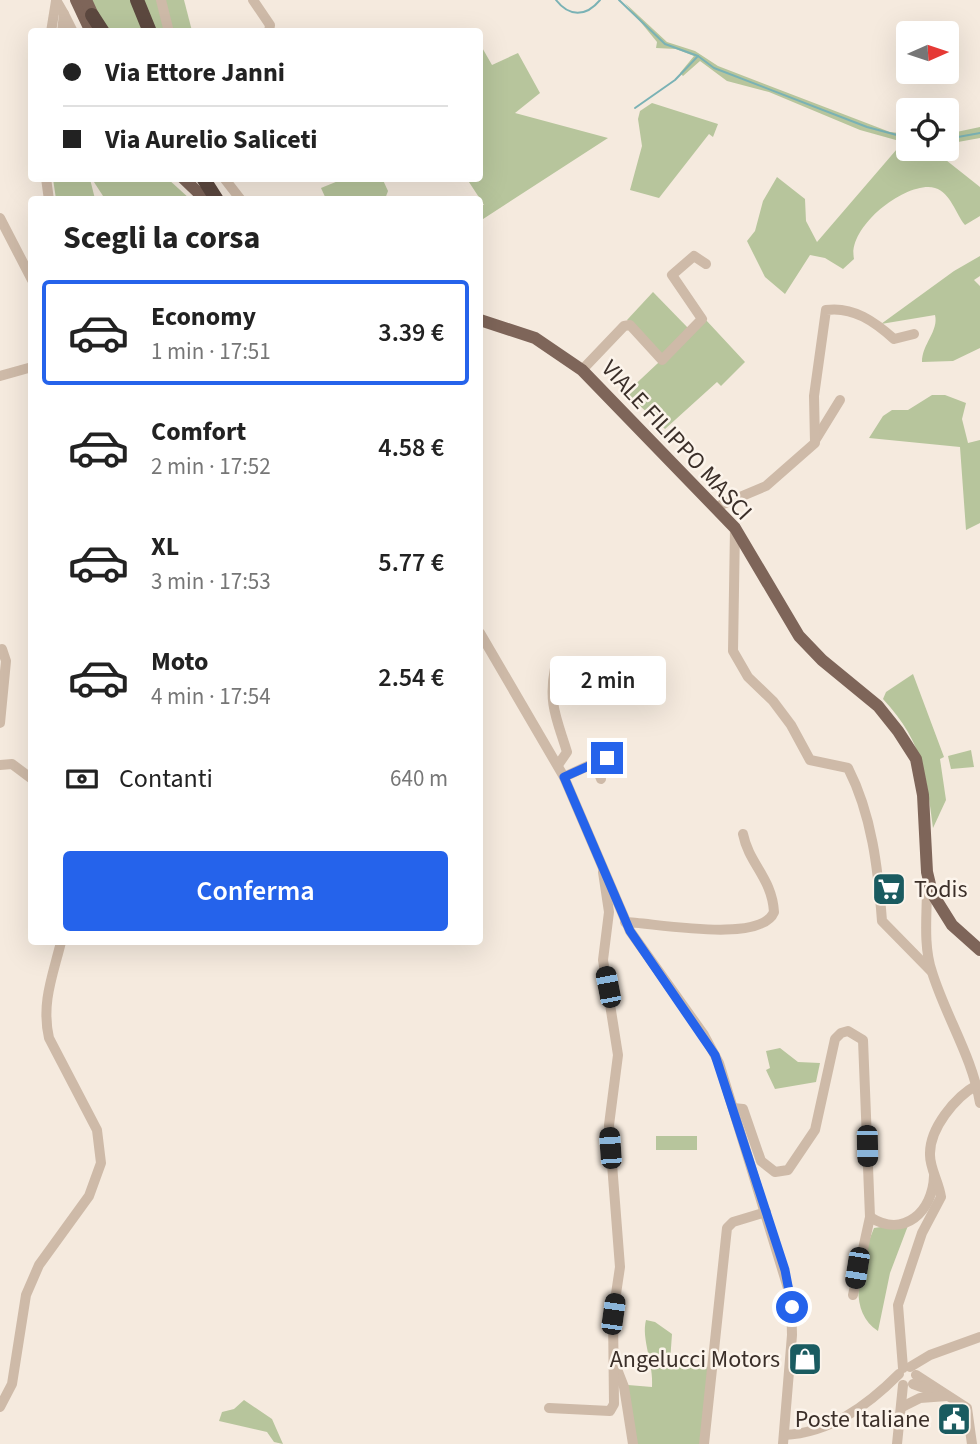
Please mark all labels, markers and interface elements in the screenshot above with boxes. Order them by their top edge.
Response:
north arrow [896,21,959,84]
map controls [896,21,959,161]
text: Via Ettore Janni [105,54,285,91]
button: locate [896,98,959,161]
text: Via Aurelio Saliceti [105,121,318,158]
text: Scegli la corsa [63,215,260,261]
text: Economy [151,298,256,335]
icon: car [67,301,130,364]
text: 3.39 € [378,314,444,351]
text: 1 min · 17:51 [151,335,271,368]
street label: VIALE FILIPPO MASCI [593,352,760,528]
text: Comfort [151,413,246,450]
icon: car [67,416,130,479]
text: 4.58 € [378,429,444,466]
text: 2 min · 17:52 [151,450,271,483]
text: XL [151,528,179,565]
icon: car [67,531,130,594]
text: 5.77 € [378,544,444,581]
text: 3 min · 17:53 [151,565,271,598]
text: Moto [151,643,208,680]
icon: car [67,646,130,709]
callout: 2 min [549,656,665,706]
text: 2.54 € [378,659,444,696]
text: 2 min [581,664,635,697]
text: 4 min · 17:54 [151,680,271,713]
route end [591,742,623,774]
icon: cash [63,760,101,798]
text: Contanti [119,760,213,797]
text: 640 m [390,762,448,795]
button: Conferma [63,851,448,931]
supermarket icon: Todis [870,870,908,908]
place label: Todis [914,872,968,907]
car [594,964,623,1010]
car [857,1125,878,1167]
car [599,1126,622,1170]
car [844,1246,871,1290]
route start [776,1291,808,1323]
car [600,1292,627,1336]
shop icon: Angelucci Motors [786,1340,824,1378]
place label: Angelucci Motors [610,1342,780,1377]
public building icon: Poste Italiane [935,1400,973,1438]
place label: Poste Italiane [795,1402,930,1437]

